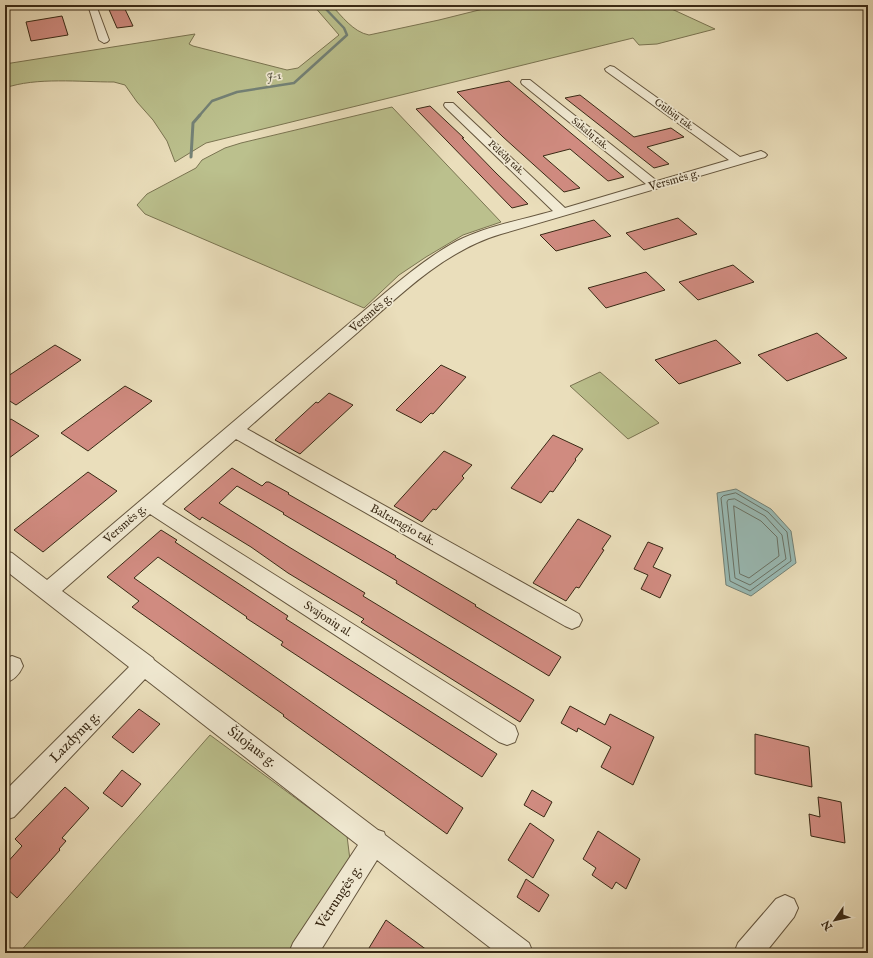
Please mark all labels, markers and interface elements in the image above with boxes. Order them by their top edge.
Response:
water label: J-1 [266,69,283,85]
street label: Gulbių tak. [651,96,697,134]
street label: Sakalų tak. [569,115,611,153]
street label: Pelėdų tak. [485,138,527,178]
street label: Versmės g. [646,166,701,195]
street label: Versmės g. [346,290,396,336]
street label: Versmės g. [100,501,150,547]
street label: Baltaragio tak. [368,501,438,549]
street label: Svajonių al. [301,598,355,640]
street label: Lazdynų g. [46,707,104,767]
street label: Šilojaus g. [224,722,281,771]
street label: Vėtrungės g. [311,862,366,933]
north arrow [815,900,855,940]
text: N [819,917,837,934]

